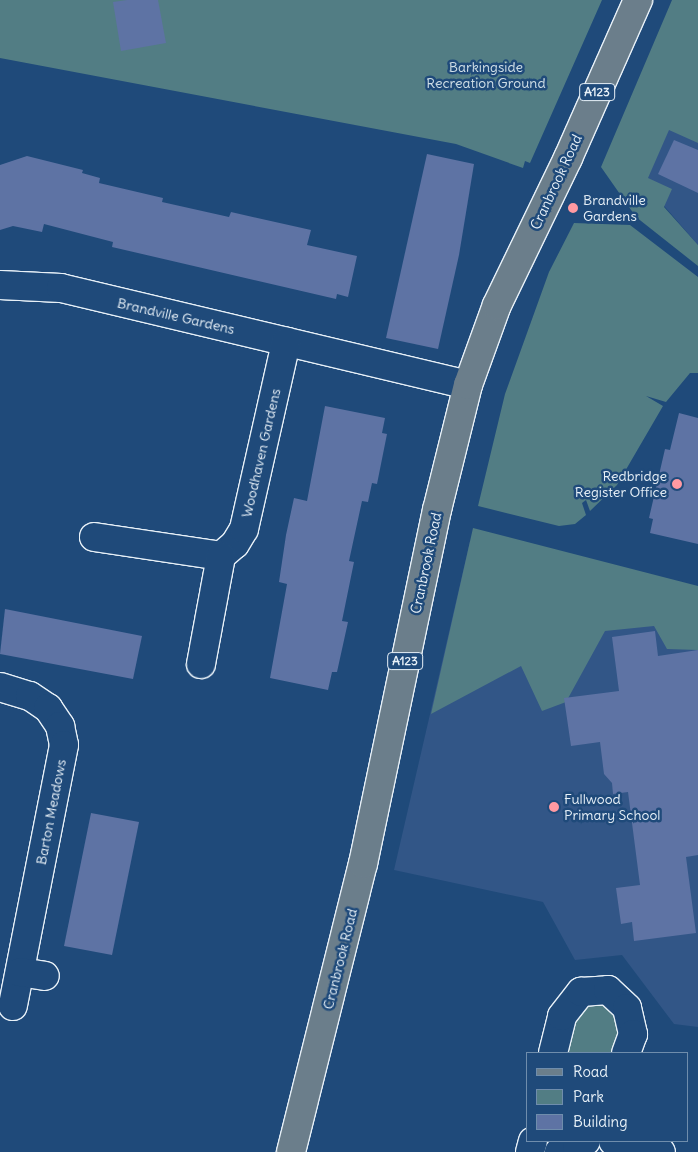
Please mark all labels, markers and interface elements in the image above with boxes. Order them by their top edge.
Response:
park label: Barkingside Recreation Ground [426,59,546,92]
road number: A123 [578,82,616,101]
street label: Cranbrook Road [527,132,585,232]
place label: Brandville Gardens [583,192,646,224]
marker: Brandville Gardens [567,202,579,214]
street label: Brandville Gardens [116,294,236,338]
street label: Woodhaven Gardens [238,387,284,519]
place label: Redbridge Register Office [575,468,667,501]
marker: Redbridge Register Office [671,478,683,490]
street label: Cranbrook Road [407,511,445,615]
road number: A123 [386,651,424,670]
street label: Barton Meadows [33,758,69,866]
place label: Fullwood Primary School [564,791,660,824]
marker: Fullwood Primary School [548,801,560,813]
street label: Cranbrook Road [319,907,361,1011]
legend [526,1052,688,1142]
text: Road [573,1062,608,1081]
text: Park [573,1087,604,1106]
text: Building [573,1112,628,1131]

